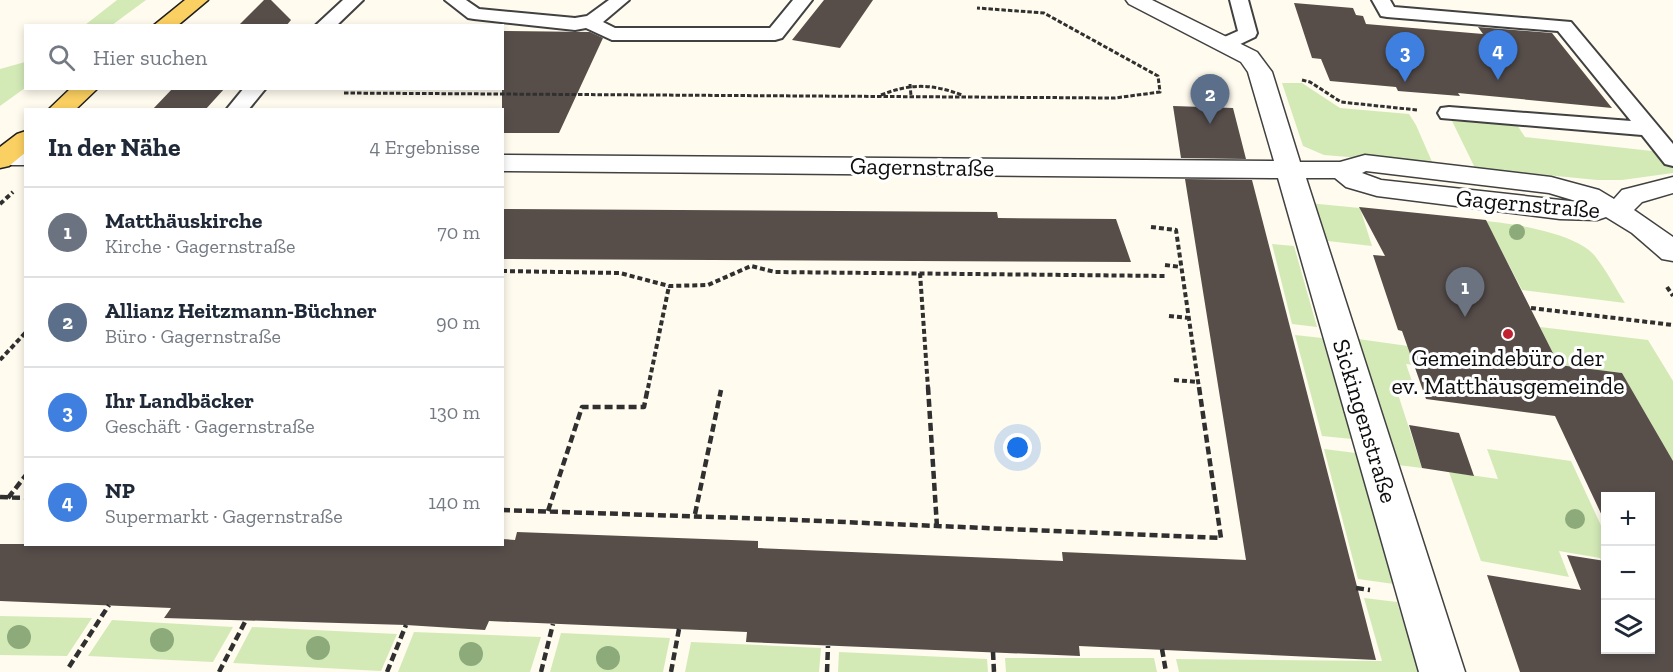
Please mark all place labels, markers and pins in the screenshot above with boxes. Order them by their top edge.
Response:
pin: 4 [1478,31,1518,80]
pin: 3 [1386,32,1424,82]
pin: 2 [1190,74,1230,124]
pin: 1 [1446,268,1484,317]
marker: Gemeindebüro der ev. Matthäusgemeinde [1501,327,1515,341]
place label: Gemeindebüro der ev. Matthäusgemeinde [1392,343,1625,400]

